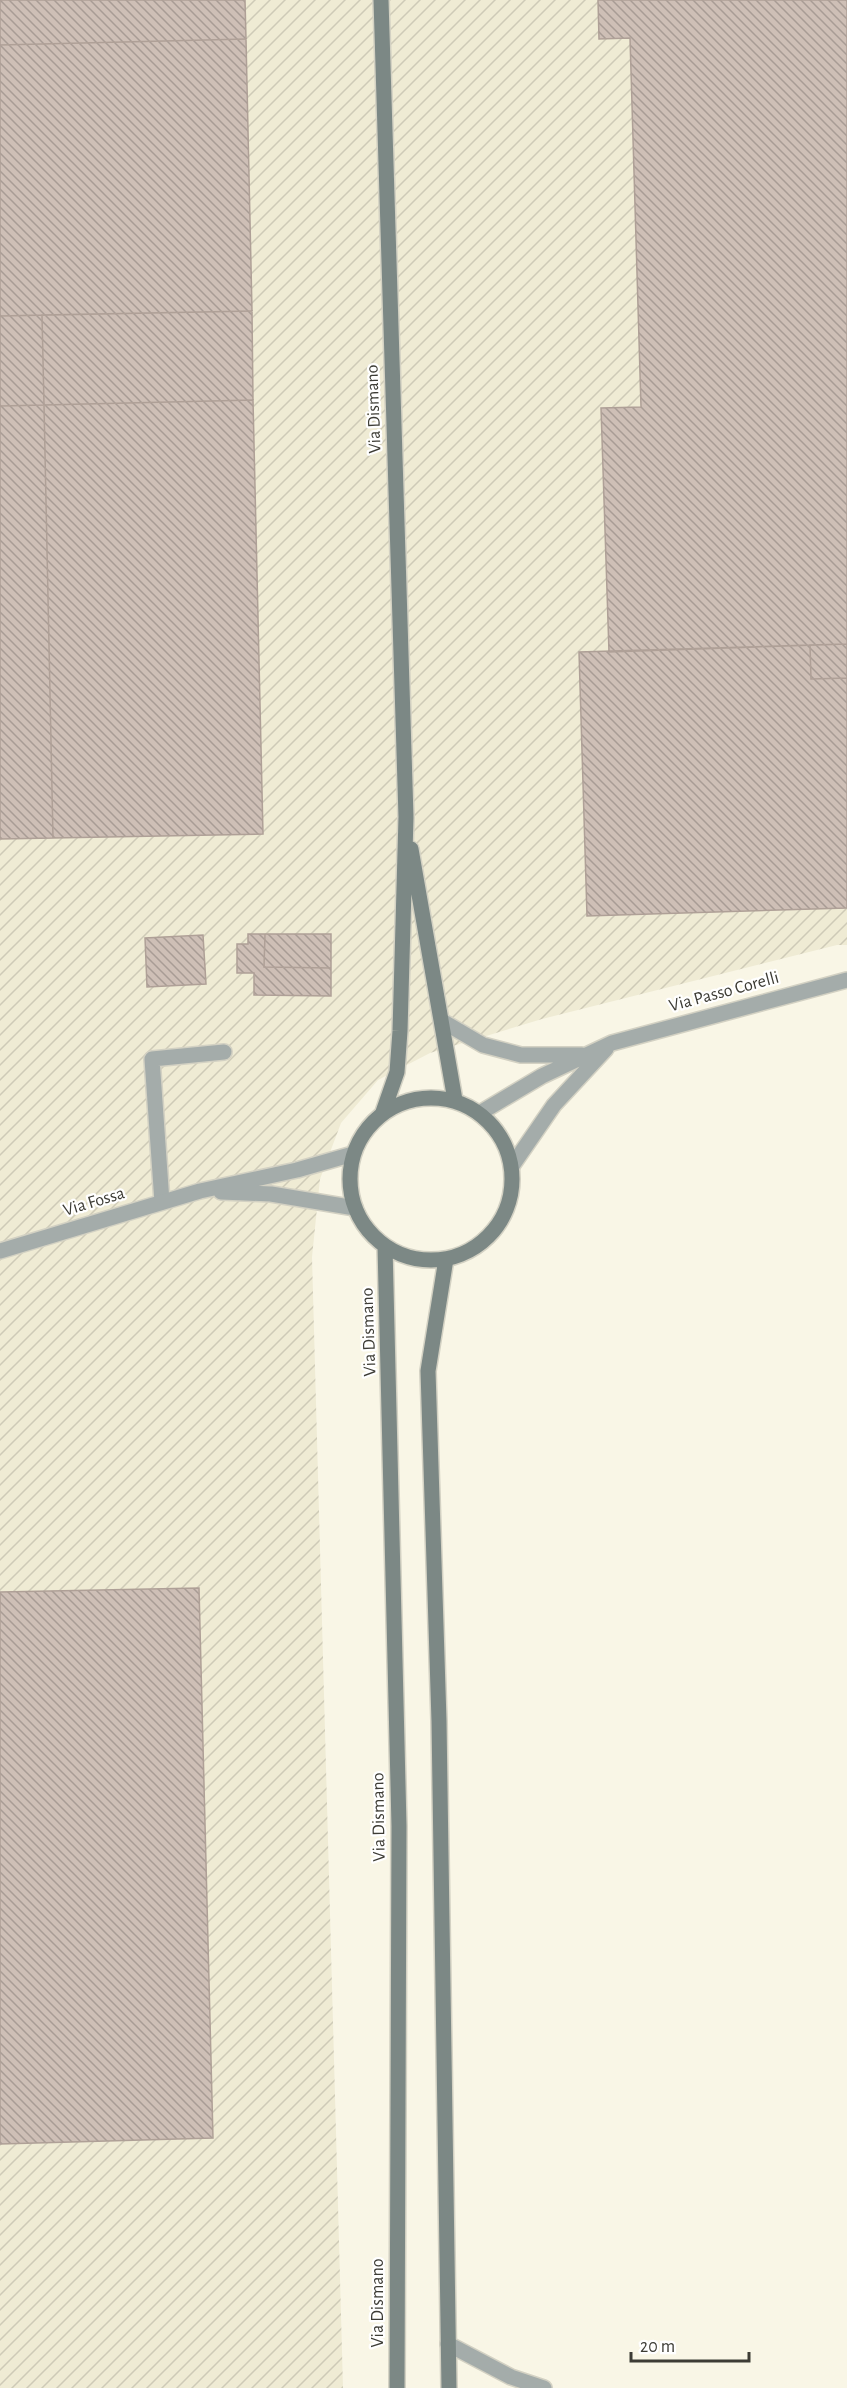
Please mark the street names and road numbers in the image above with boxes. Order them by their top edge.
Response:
street label: Via Dismano [363,364,385,454]
street label: Via Passo Corelli [667,969,781,1015]
street label: Via Fossa [61,1184,127,1220]
street label: Via Dismano [358,1287,380,1377]
street label: Via Dismano [369,1772,389,1862]
street label: Via Dismano [369,2258,387,2348]

